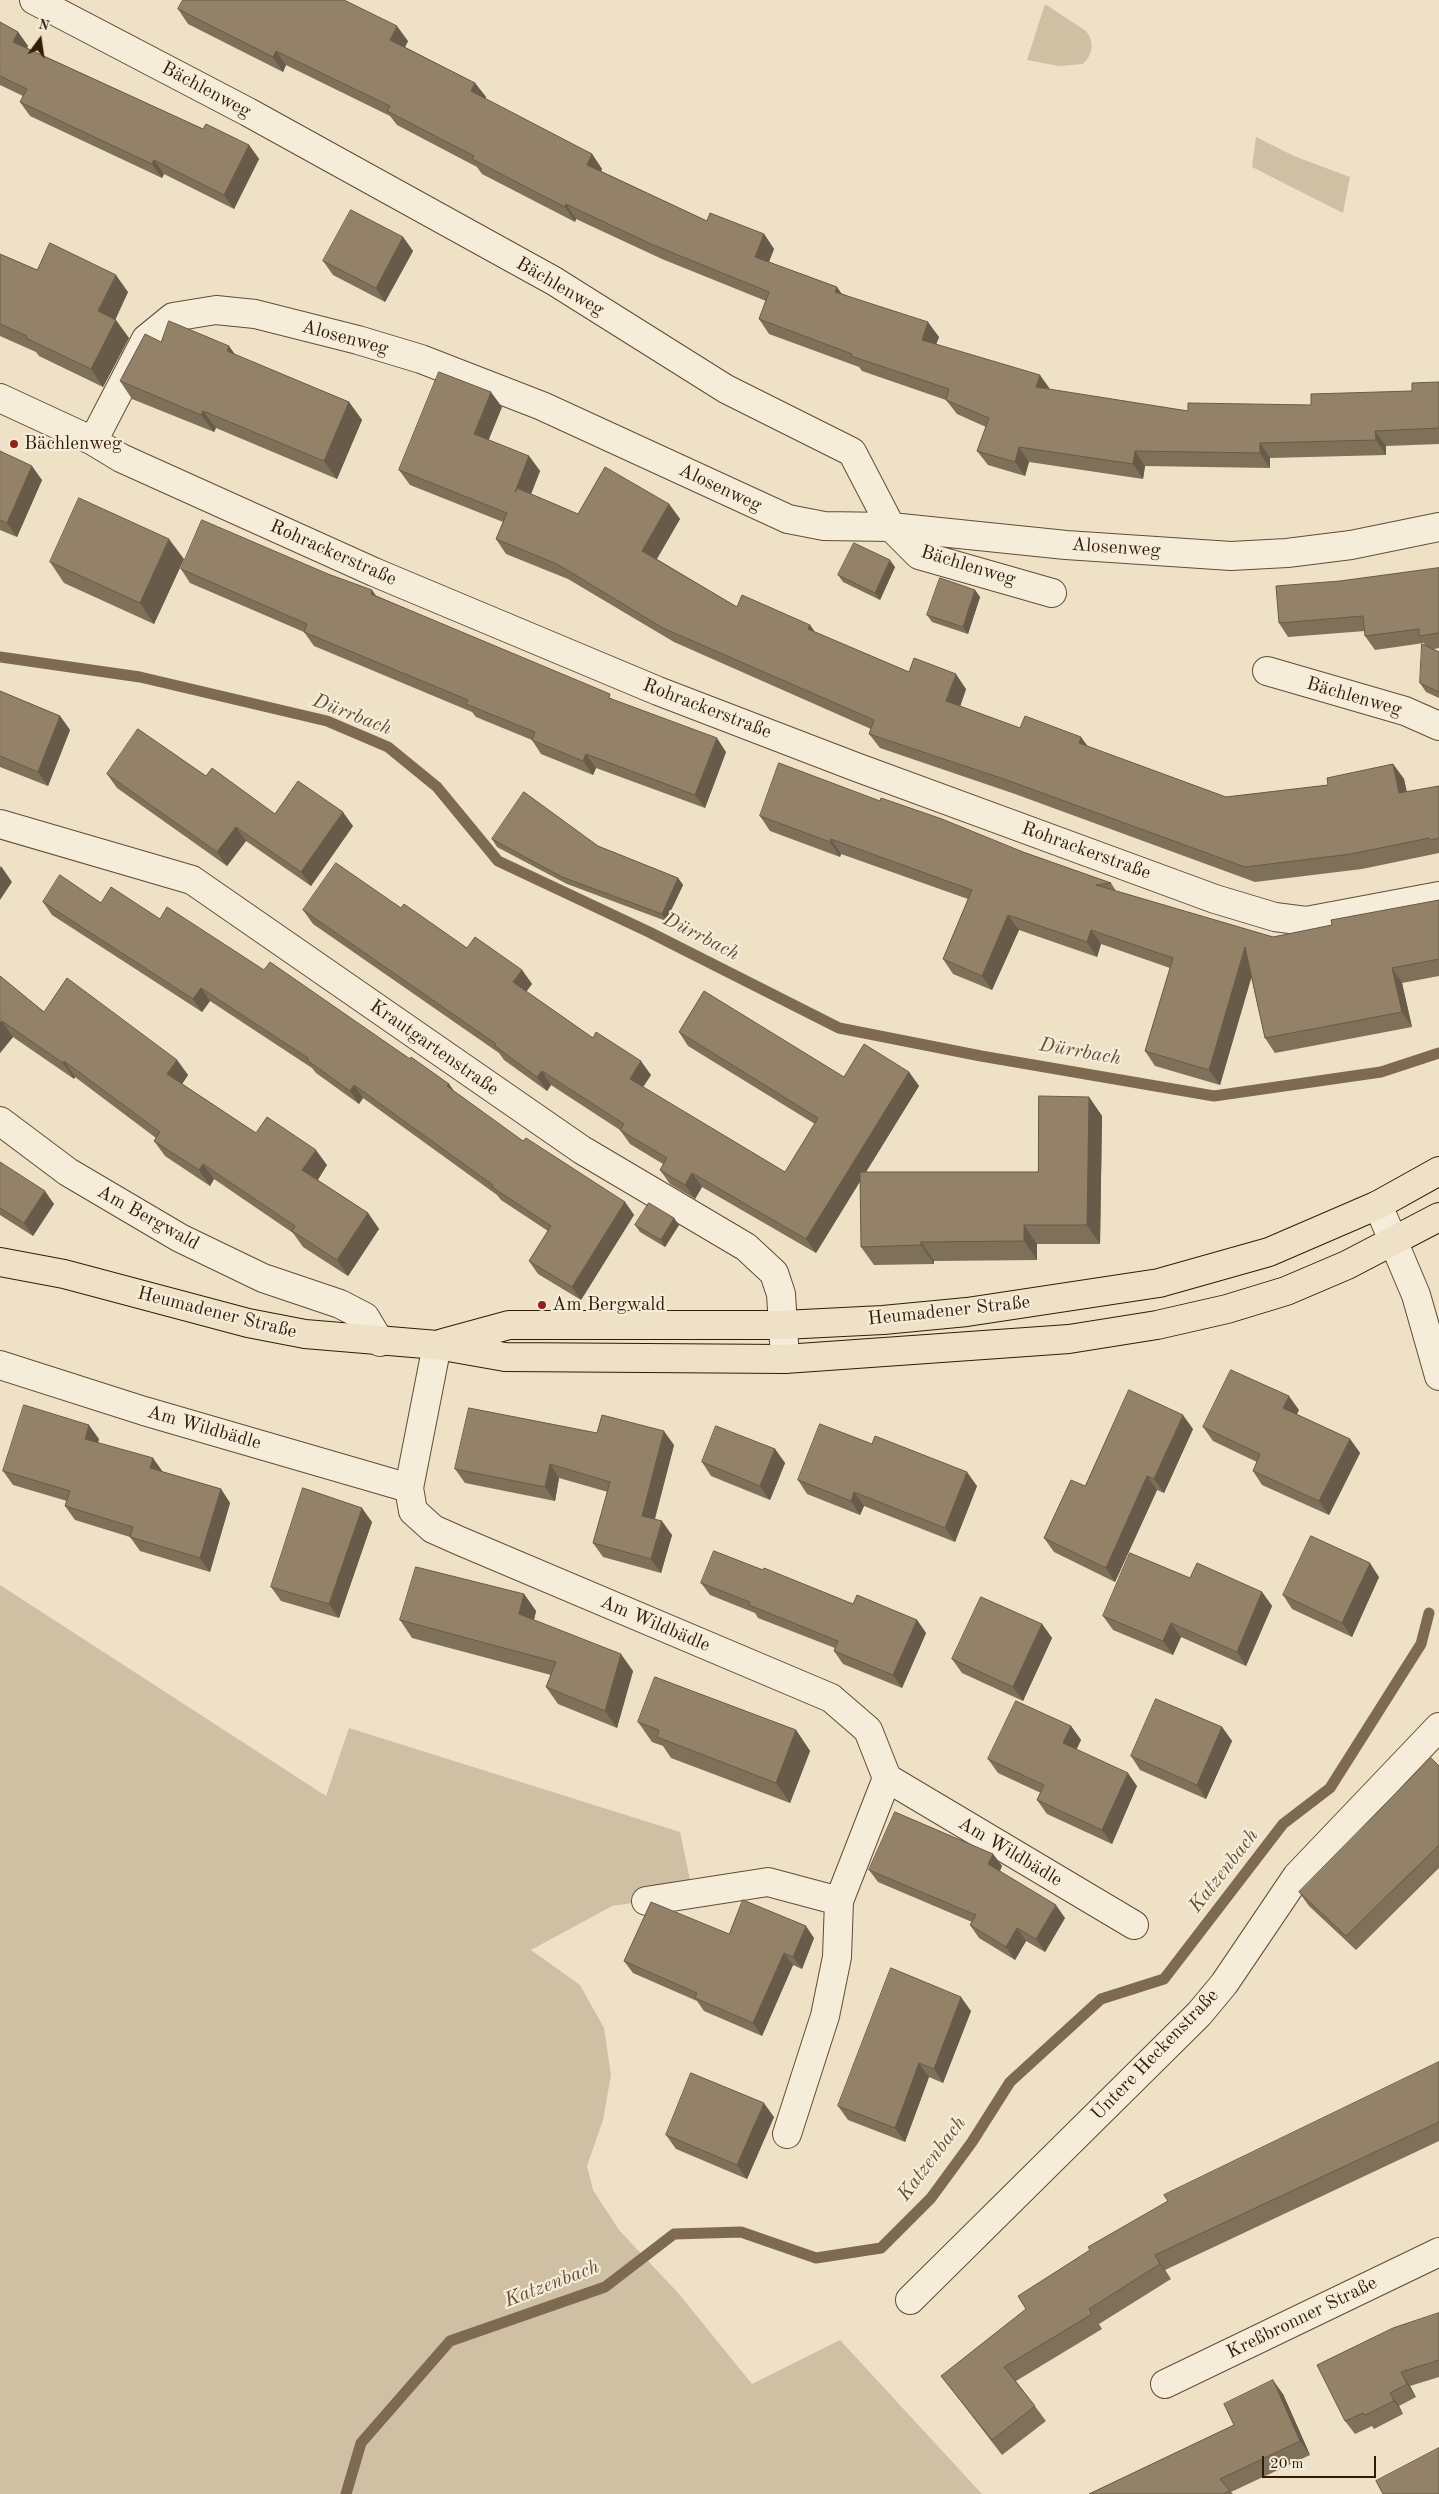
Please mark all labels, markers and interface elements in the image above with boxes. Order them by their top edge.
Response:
north arrow [15,15,65,65]
text: N [37,17,51,34]
street label: Bächlenweg [157,57,255,123]
street label: Bächlenweg [512,253,608,321]
street label: Alosenweg [299,315,391,361]
place label: Bächlenweg [24,433,122,455]
marker: Bächlenweg [8,438,20,450]
street label: Alosenweg [675,459,765,517]
street label: Rohrackerstraße [266,515,400,591]
street label: Alosenweg [1071,534,1161,562]
street label: Bächlenweg [918,541,1018,591]
street label: Bächlenweg [1304,673,1404,721]
street label: Rohrackerstraße [639,674,775,744]
water label: Dürrbach [309,689,395,741]
street label: Rohrackerstraße [1018,817,1154,885]
water label: Dürrbach [659,908,743,966]
street label: Krautgartenstraße [365,995,503,1101]
water label: Dürrbach [1037,1033,1123,1071]
street label: Am Bergwald [93,1181,203,1255]
street label: Heumadener Straße [135,1282,299,1344]
street label: Heumadener Straße [867,1291,1031,1331]
place label: Am Bergwald [552,1294,665,1316]
marker: Am Bergwald [536,1299,548,1311]
street label: Am Wildbädle [144,1401,264,1455]
street label: Am Wildbädle [596,1591,714,1657]
street label: Am Wildbädle [954,1812,1066,1892]
water label: Katzenbach [1184,1824,1264,1918]
street label: Untere Heckenstraße [1086,1984,1224,2126]
water label: Katzenbach [892,2112,972,2206]
water label: Katzenbach [501,2255,603,2313]
street label: Kreßbronner Straße [1223,2272,1381,2364]
scale bar [1264,2446,1378,2478]
text: 20 m [1270,2457,1304,2472]

